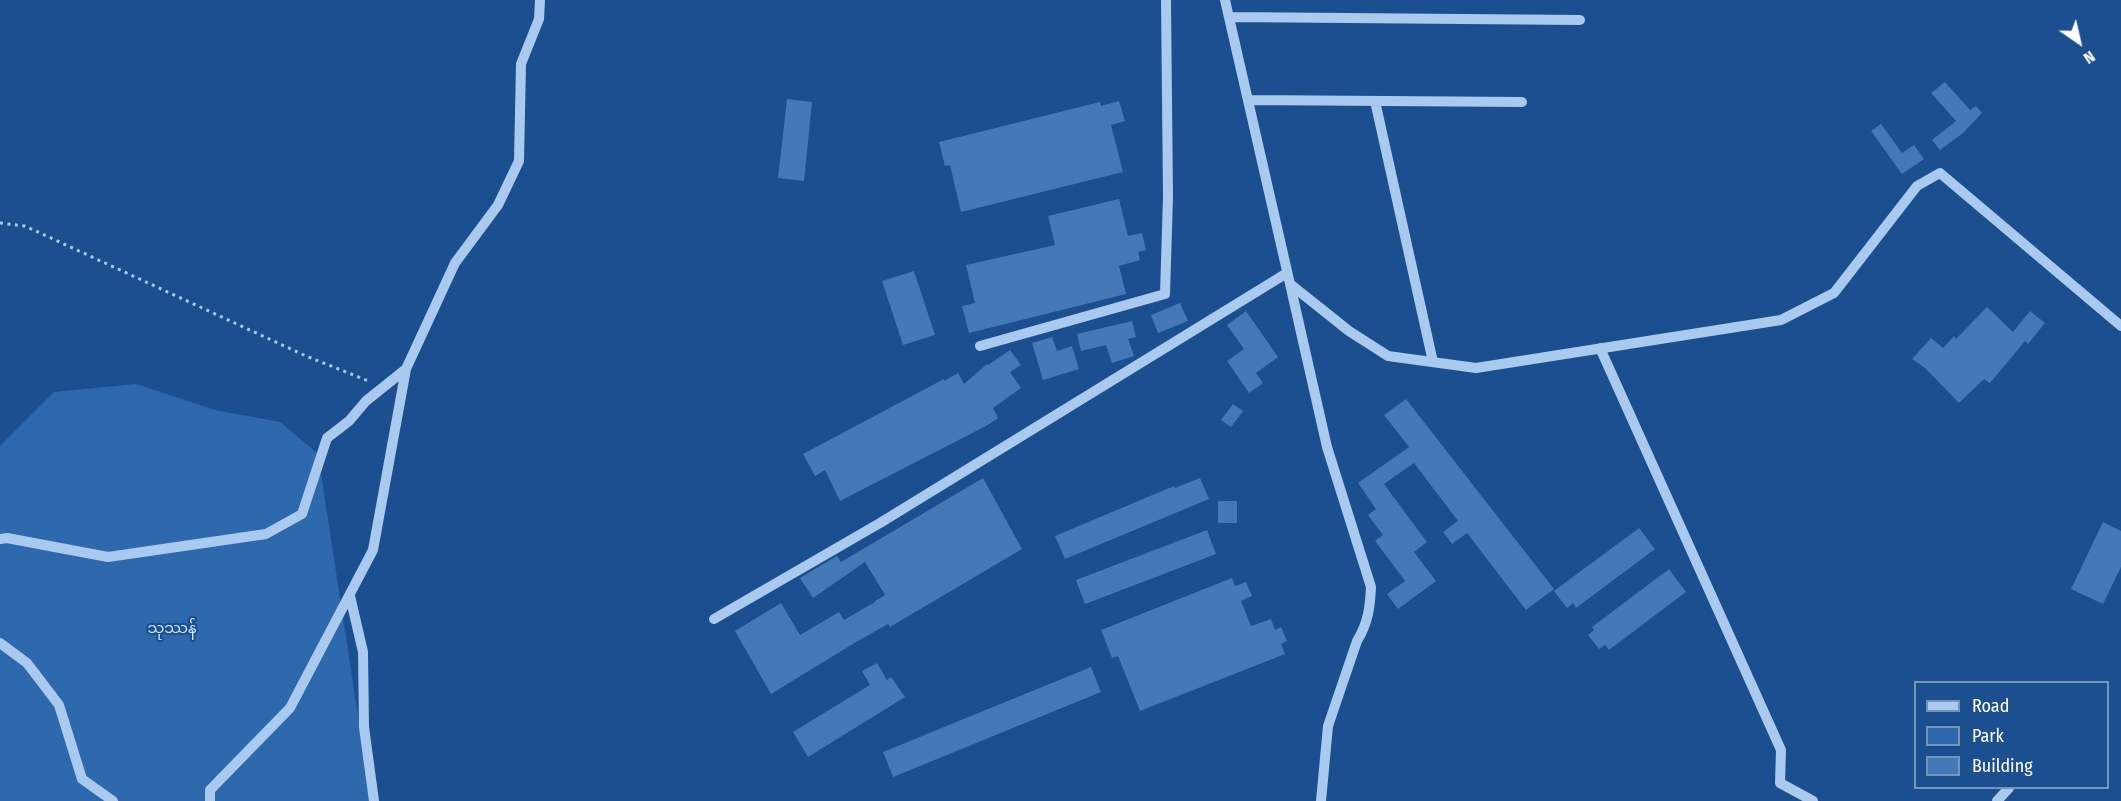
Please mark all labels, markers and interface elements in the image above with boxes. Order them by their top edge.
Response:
north arrow [2049,12,2109,72]
text: N [2080,47,2099,68]
park label: သုဿန် [147,620,197,638]
legend [1914,681,2109,789]
text: Road [1972,695,2009,717]
text: Park [1972,725,2004,747]
text: Building [1972,755,2033,777]

